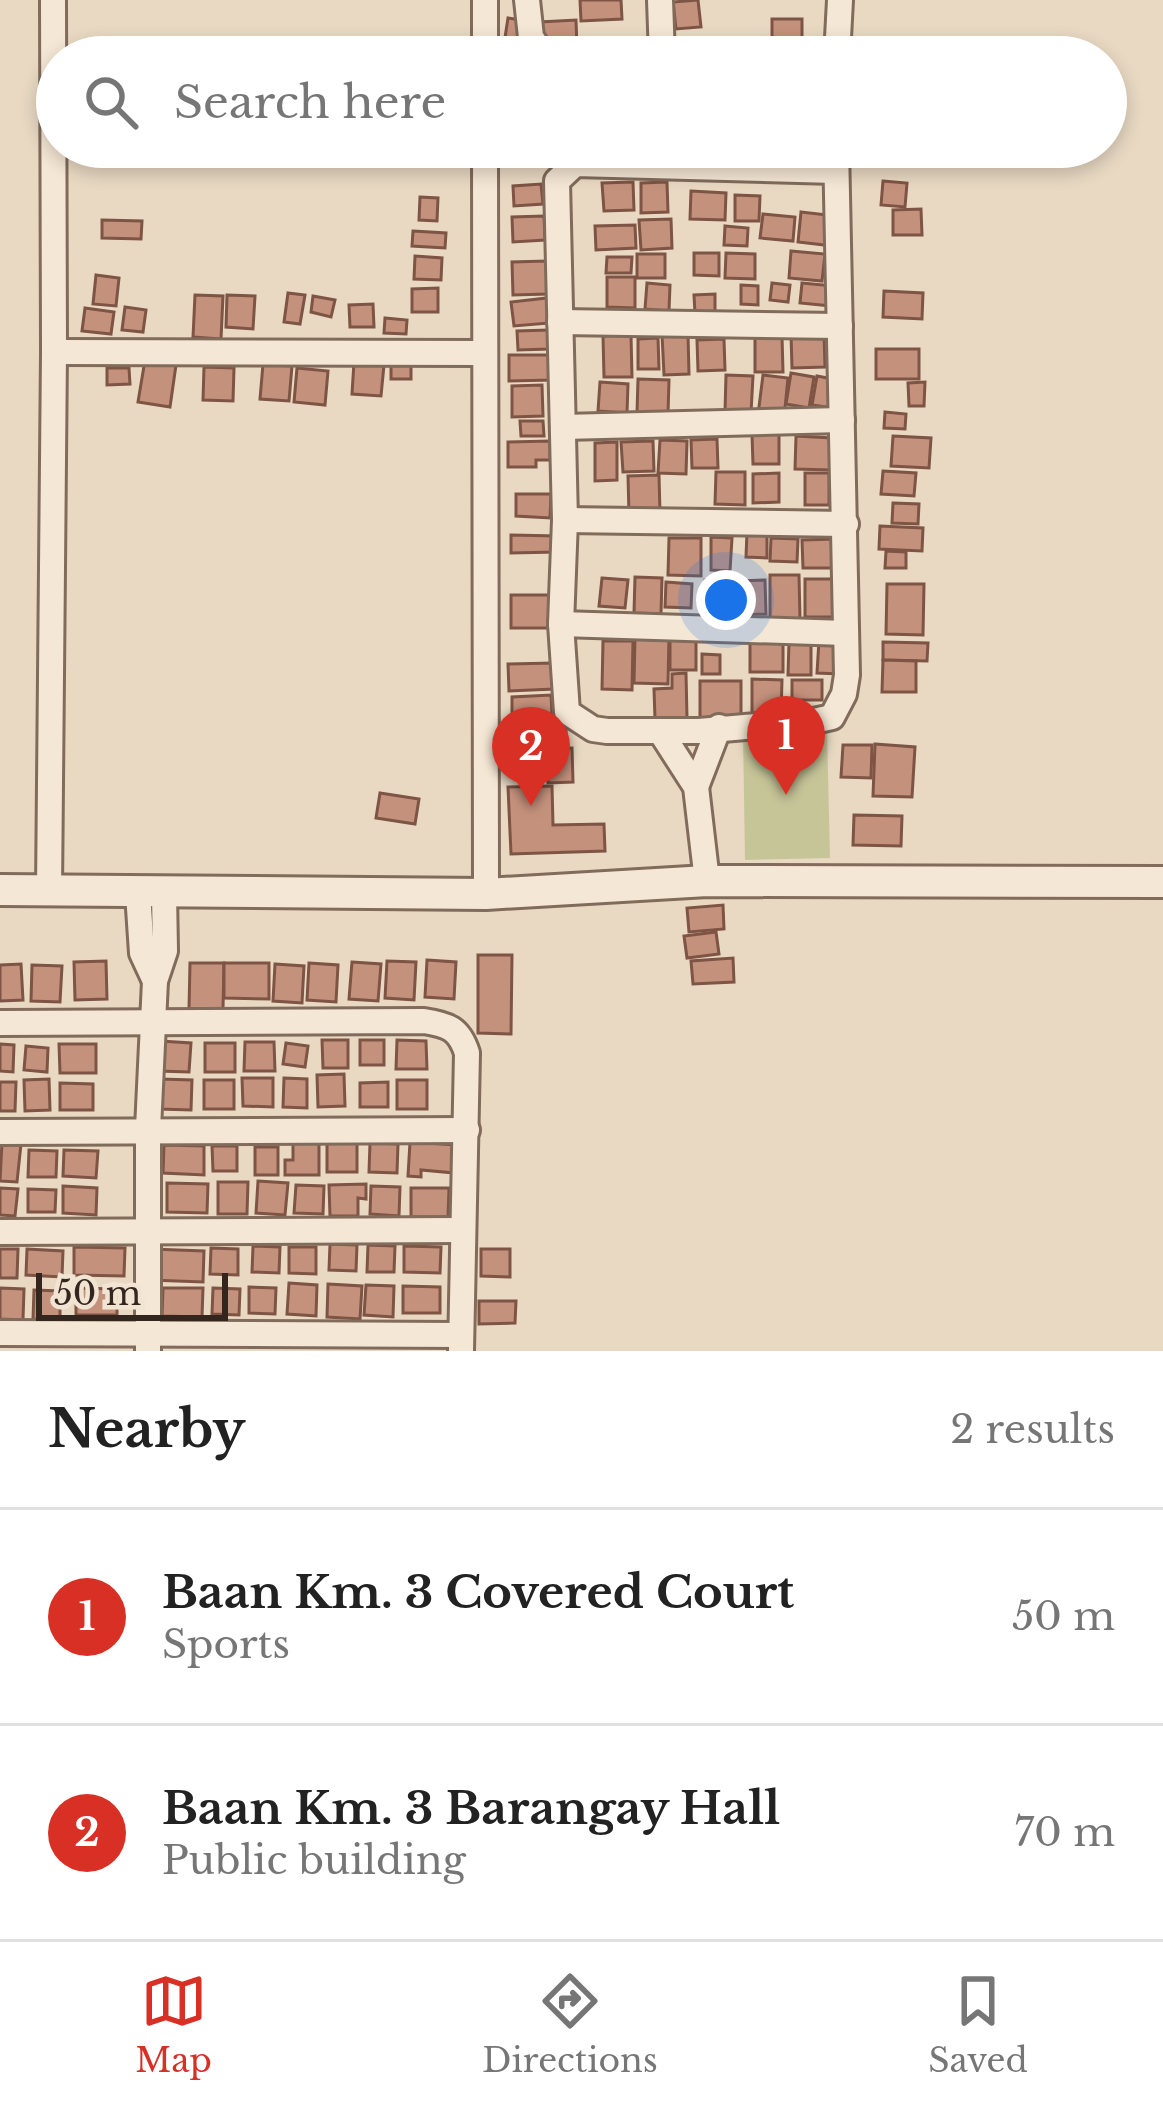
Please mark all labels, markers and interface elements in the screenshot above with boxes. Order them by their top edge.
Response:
search box [36,36,1127,168]
icon: search [78,69,144,135]
text: Search here [174,74,446,130]
your location [696,570,756,630]
pin: 1 [747,696,825,795]
pin: 2 [492,707,570,806]
scale bar [36,1267,228,1320]
text: 50 m [54,1273,141,1314]
text: Nearby [48,1398,245,1461]
text: 2 results [950,1405,1115,1454]
text: Baan Km. 3 Covered Court [162,1564,794,1620]
text: 1 [78,1592,96,1641]
text: 50 m [1012,1592,1115,1641]
text: Sports [162,1620,290,1669]
text: Baan Km. 3 Barangay Hall [162,1780,780,1836]
text: 2 [74,1808,100,1857]
text: 70 m [1015,1808,1115,1857]
text: Public building [162,1836,466,1885]
tab: Map [135,1968,212,2081]
tab: Directions [482,1968,658,2081]
tab: Saved [928,1968,1028,2081]

